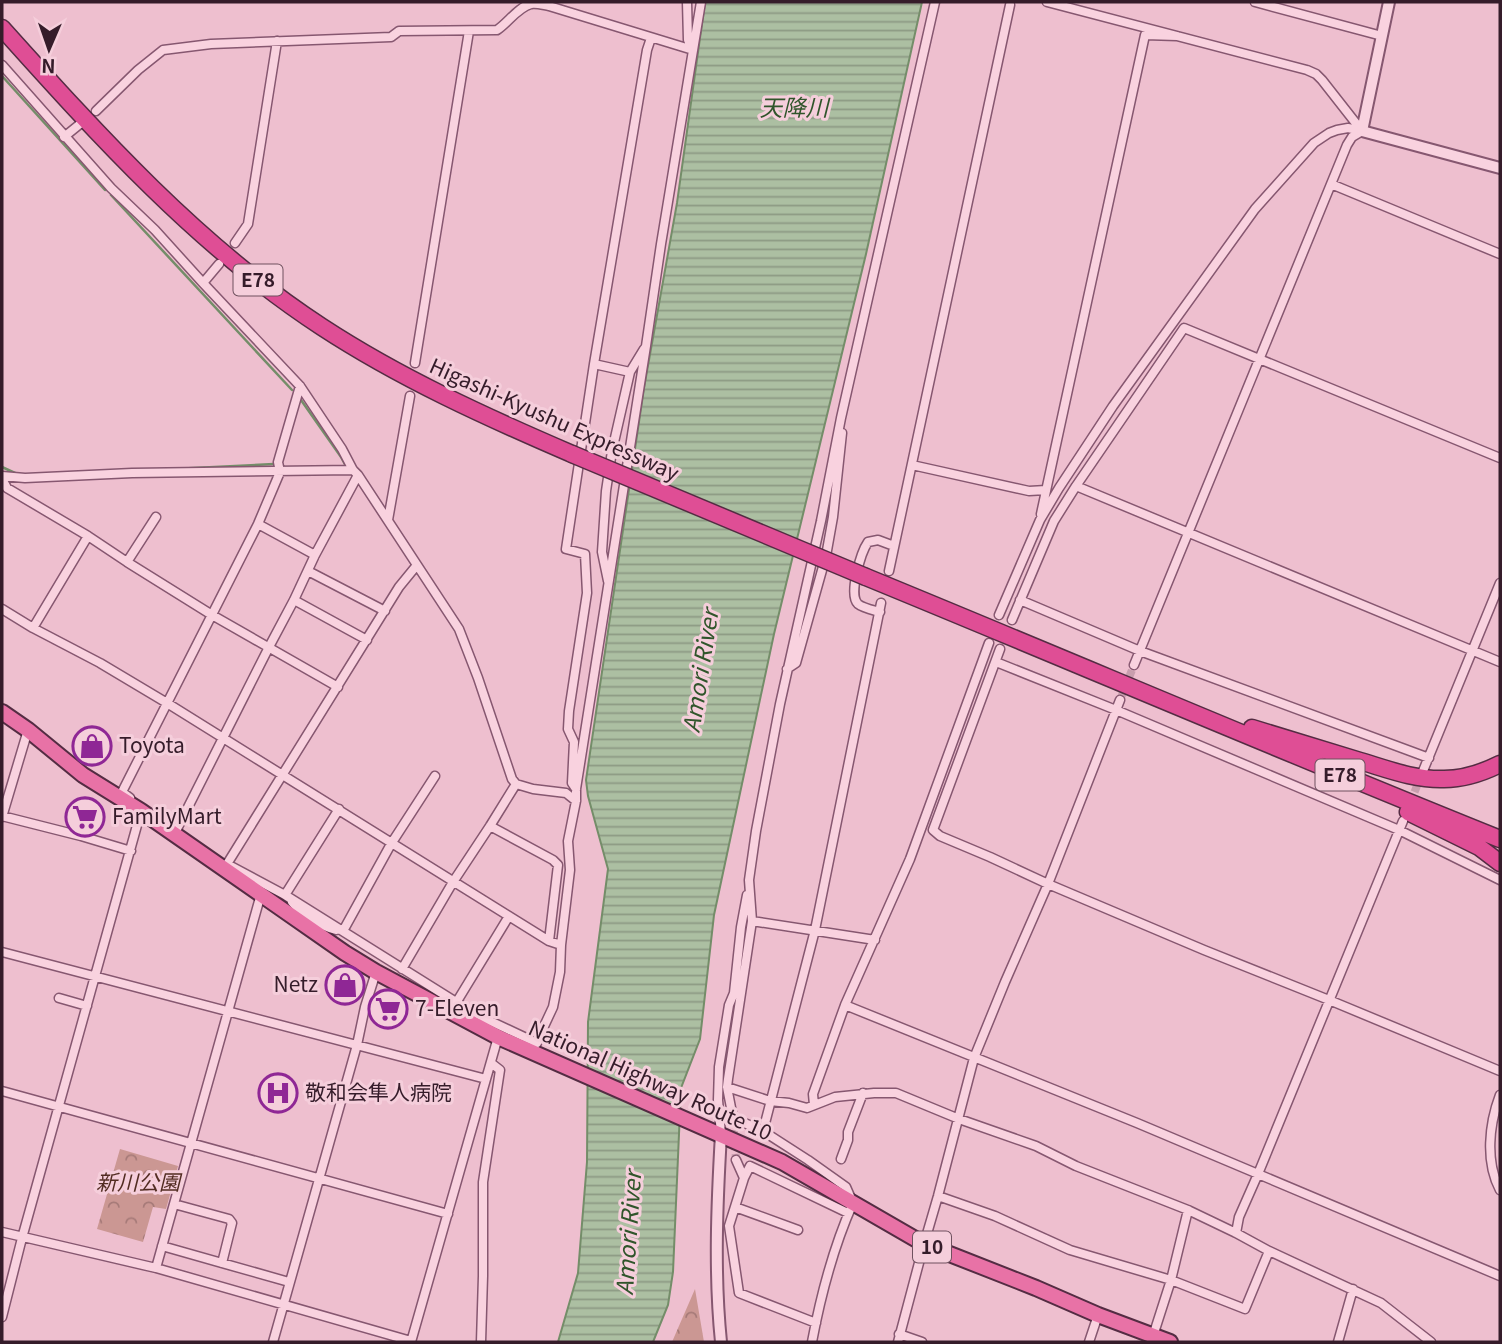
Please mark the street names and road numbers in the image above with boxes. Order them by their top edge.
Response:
road number: E78 [233,264,282,296]
street label: Higashi-Kyushu Expressway [425,350,684,487]
road number: E78 [1316,760,1364,790]
street label: National Highway Route 10 [524,1012,777,1147]
road number: 10 [913,1232,951,1262]

